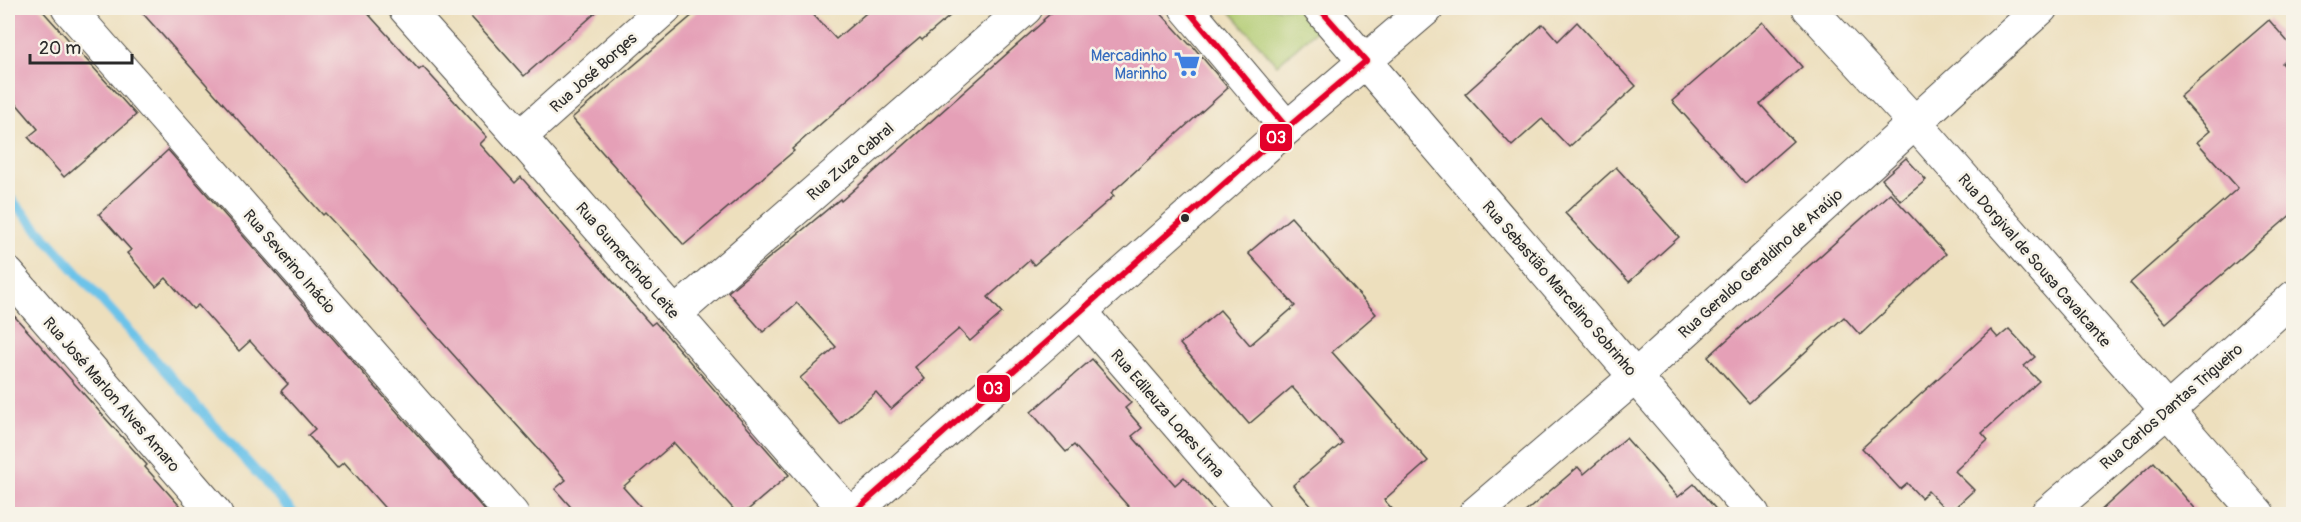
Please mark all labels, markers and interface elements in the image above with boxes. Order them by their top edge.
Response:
scale bar [30,27,132,65]
street label: Rua José Borges [546,28,641,117]
text: 20 m [39,37,81,60]
place label: Mercadinho Marinho [1091,46,1167,84]
supermarket icon: Mercadinho Marinho [1172,49,1202,79]
street label: Rua Zuza Cabral [803,119,898,205]
line badge: 03 [1259,123,1293,152]
text: 03 [1266,128,1286,148]
street label: Rua Dorgival de Sousa Cavalcante [1953,170,2115,352]
street label: Rua Geraldo Geraldino de Araújo [1674,184,1847,343]
street label: Rua Sebastião Marcelino Sobrinho [1478,197,1641,381]
street label: Rua Gumercindo Leite [571,198,683,323]
street label: Rua Severino Inácio [239,206,340,318]
unlabelled marker [1179,212,1191,224]
street label: Rua José Marlon Alves Amaro [39,313,184,476]
street label: Rua Carlos Dantas Trigueiro [2096,339,2247,474]
street label: Rua Edileuza Lopes Lima [1106,346,1228,482]
line badge: 03 [976,374,1011,403]
text: 03 [983,379,1003,399]

